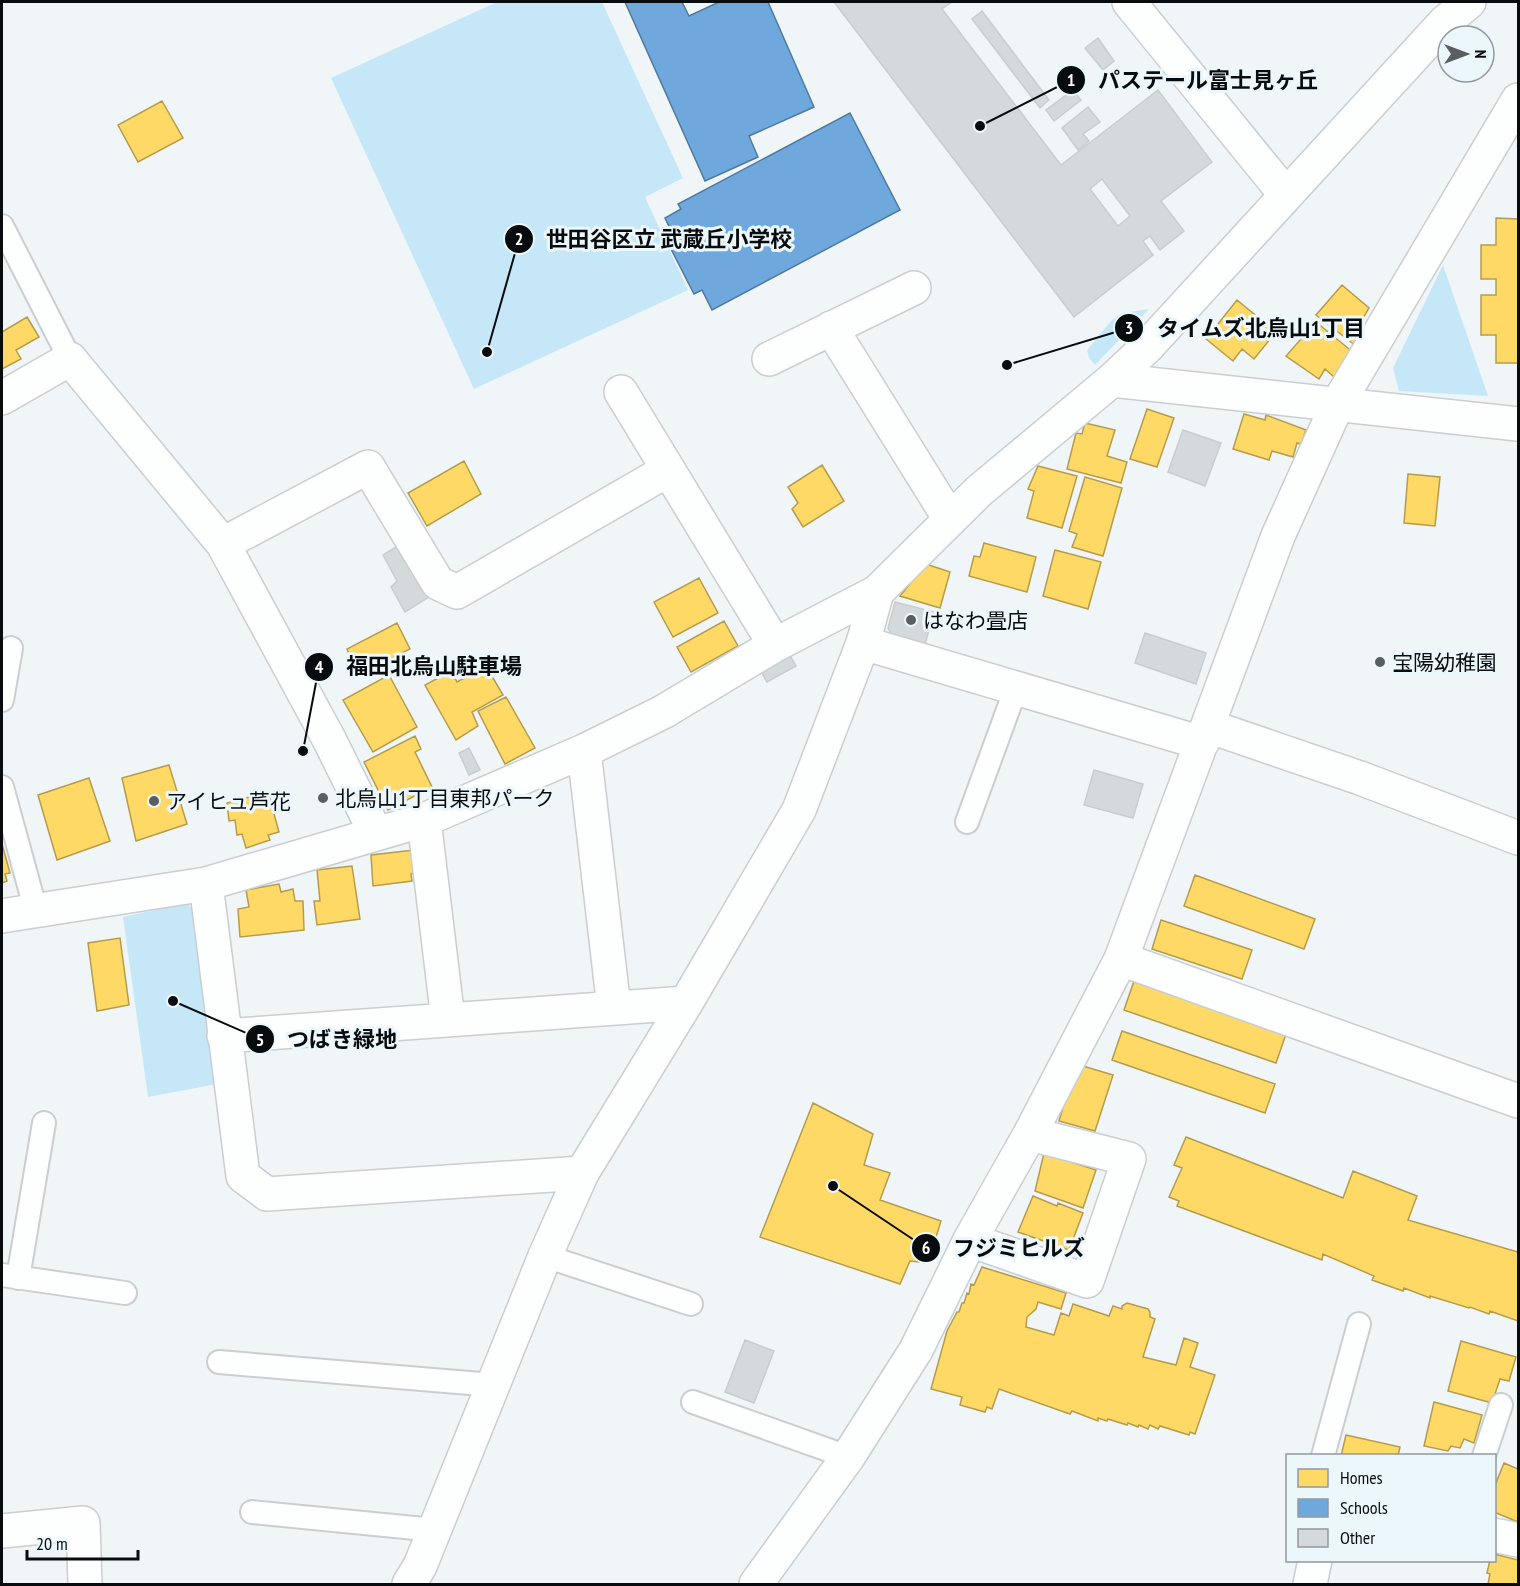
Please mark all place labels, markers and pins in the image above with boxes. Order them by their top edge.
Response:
callout: パステール富士見ヶ丘 [1056,60,1330,100]
callout: 世田谷区立 武蔵丘小学校 [504,219,805,259]
callout: タイムズ北烏山1丁目 [1114,308,1377,348]
place label: はなわ畳店 [923,607,1028,634]
marker: はなわ畳店 [904,613,918,627]
callout: 福田北烏山駐車場 [304,647,534,687]
place label: 宝陽幼稚園 [1392,649,1497,676]
marker: 宝陽幼稚園 [1373,655,1387,669]
place label: 北烏山1丁目東邦パーク [335,785,554,812]
place label: アイヒュ芦花 [166,788,291,815]
marker: 北烏山1丁目東邦パーク [316,791,330,805]
marker: アイヒュ芦花 [147,794,161,808]
callout: つばき緑地 [245,1019,409,1059]
callout: フジミヒルズ [911,1228,1097,1268]

